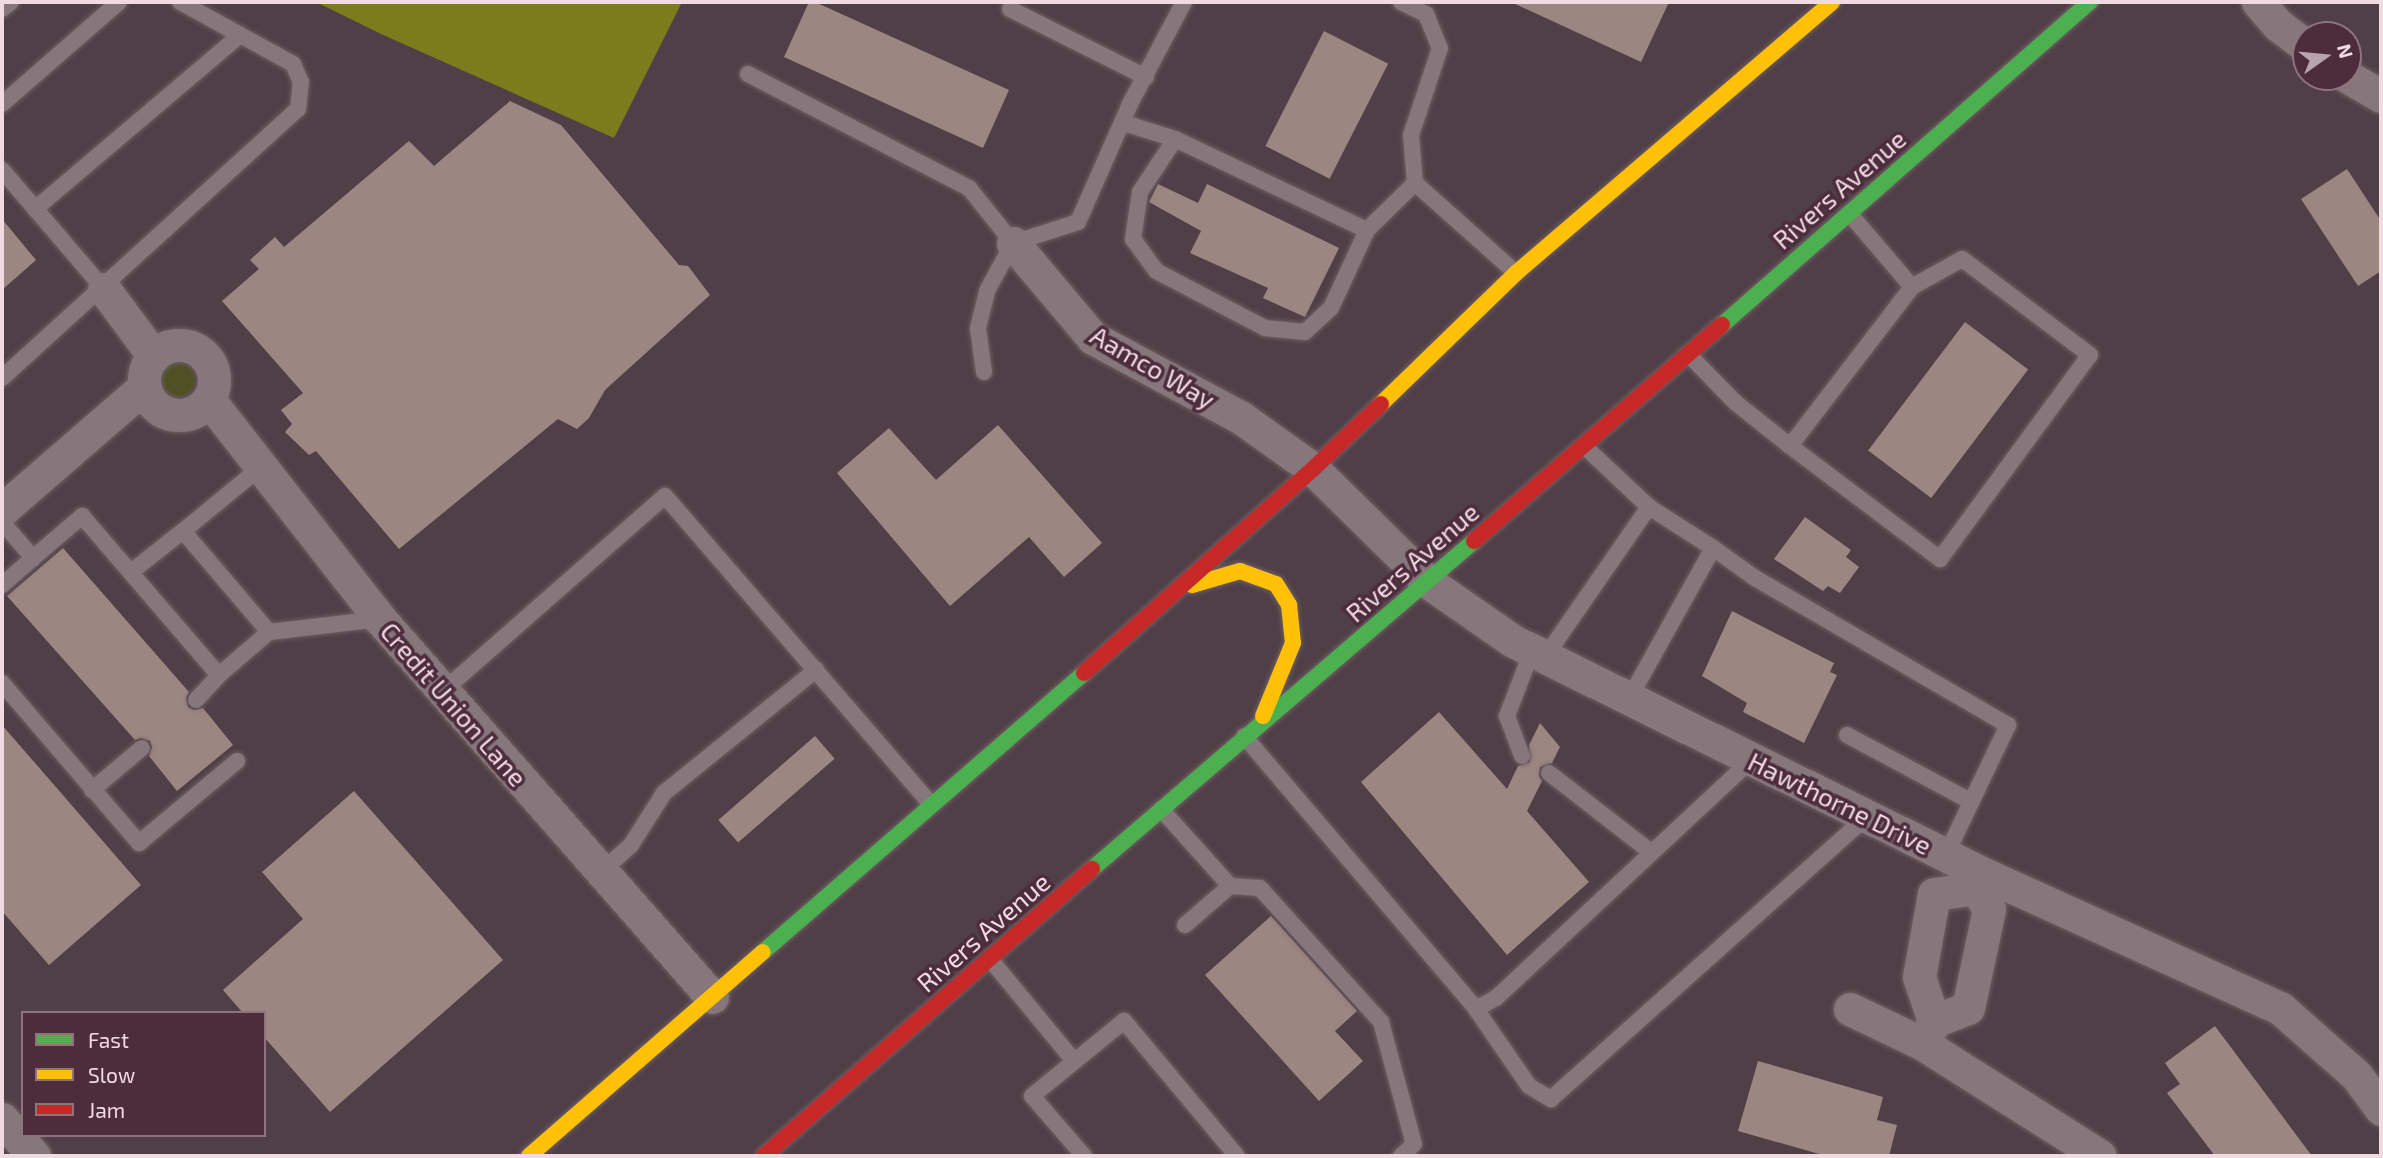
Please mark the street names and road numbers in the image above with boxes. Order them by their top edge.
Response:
street label: Rivers Avenue [1766,123,1912,255]
street label: Aamco Way [1085,319,1221,415]
street label: Rivers Avenue [1339,496,1485,628]
street label: Credit Union Lane [374,616,534,792]
street label: Hawthorne Drive [1743,745,1937,861]
street label: Rivers Avenue [910,866,1056,998]

